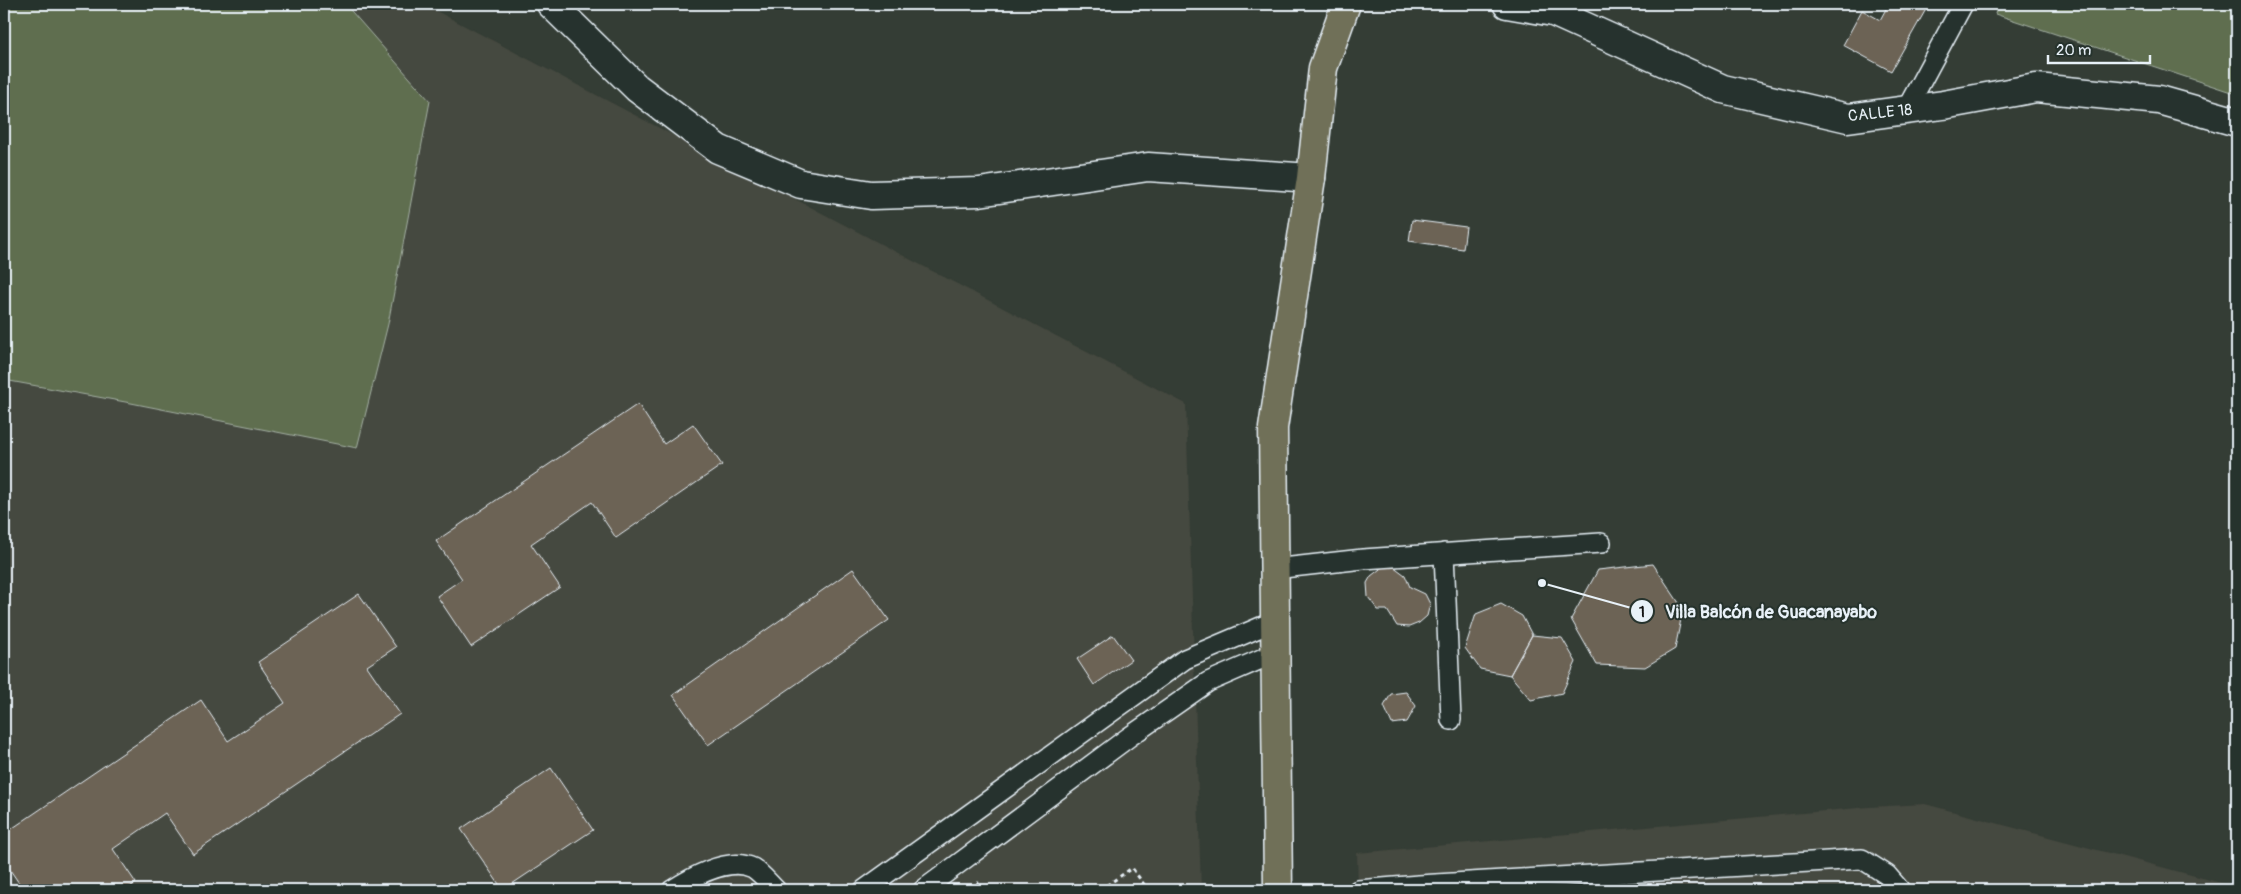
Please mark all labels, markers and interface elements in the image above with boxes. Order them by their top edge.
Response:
scale bar [2048,32,2151,64]
text: 20 m [2056,41,2091,60]
street label: CALLE 18 [1847,100,1913,126]
callout: Villa Balcón de Guacanayabo [1630,595,1887,628]
text: Villa Balcón de Guacanayabo [1665,601,1877,624]
text: 1 [1639,603,1645,622]

